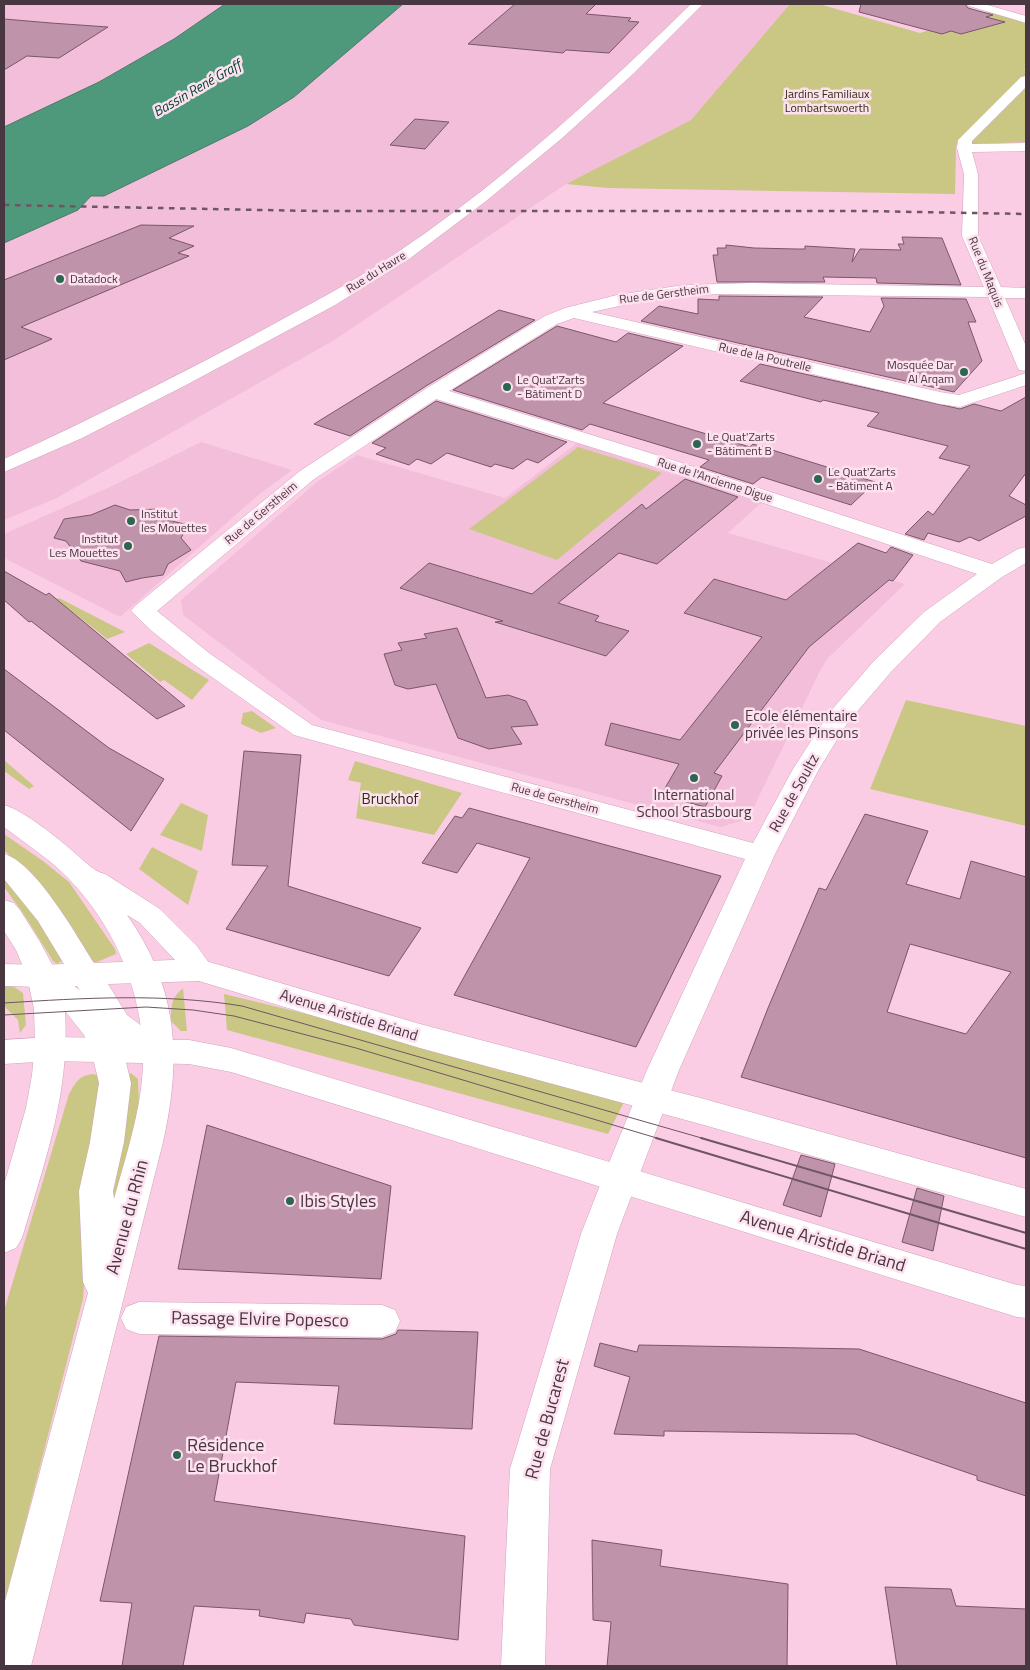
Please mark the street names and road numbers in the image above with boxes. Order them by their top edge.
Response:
street label: Rue du Maquis [964,234,1009,310]
street label: Rue du Havre [342,246,409,298]
street label: Rue de Gerstheim [618,279,710,308]
street label: Rue de la Poutrelle [717,337,813,376]
street label: Rue de l'Ancienne Digue [655,452,775,507]
street label: Rue de Gerstheim [220,476,301,549]
street label: Rue de Soultz [763,749,825,836]
street label: Rue de Gerstheim [509,777,601,818]
street label: Avenue Aristide Briand [277,983,421,1046]
street label: Avenue du Rhin [98,1157,155,1277]
street label: Avenue Aristide Briand [737,1202,909,1279]
street label: Passage Elvire Popesco [171,1303,349,1334]
street label: Rue de Bucarest [517,1355,576,1482]

